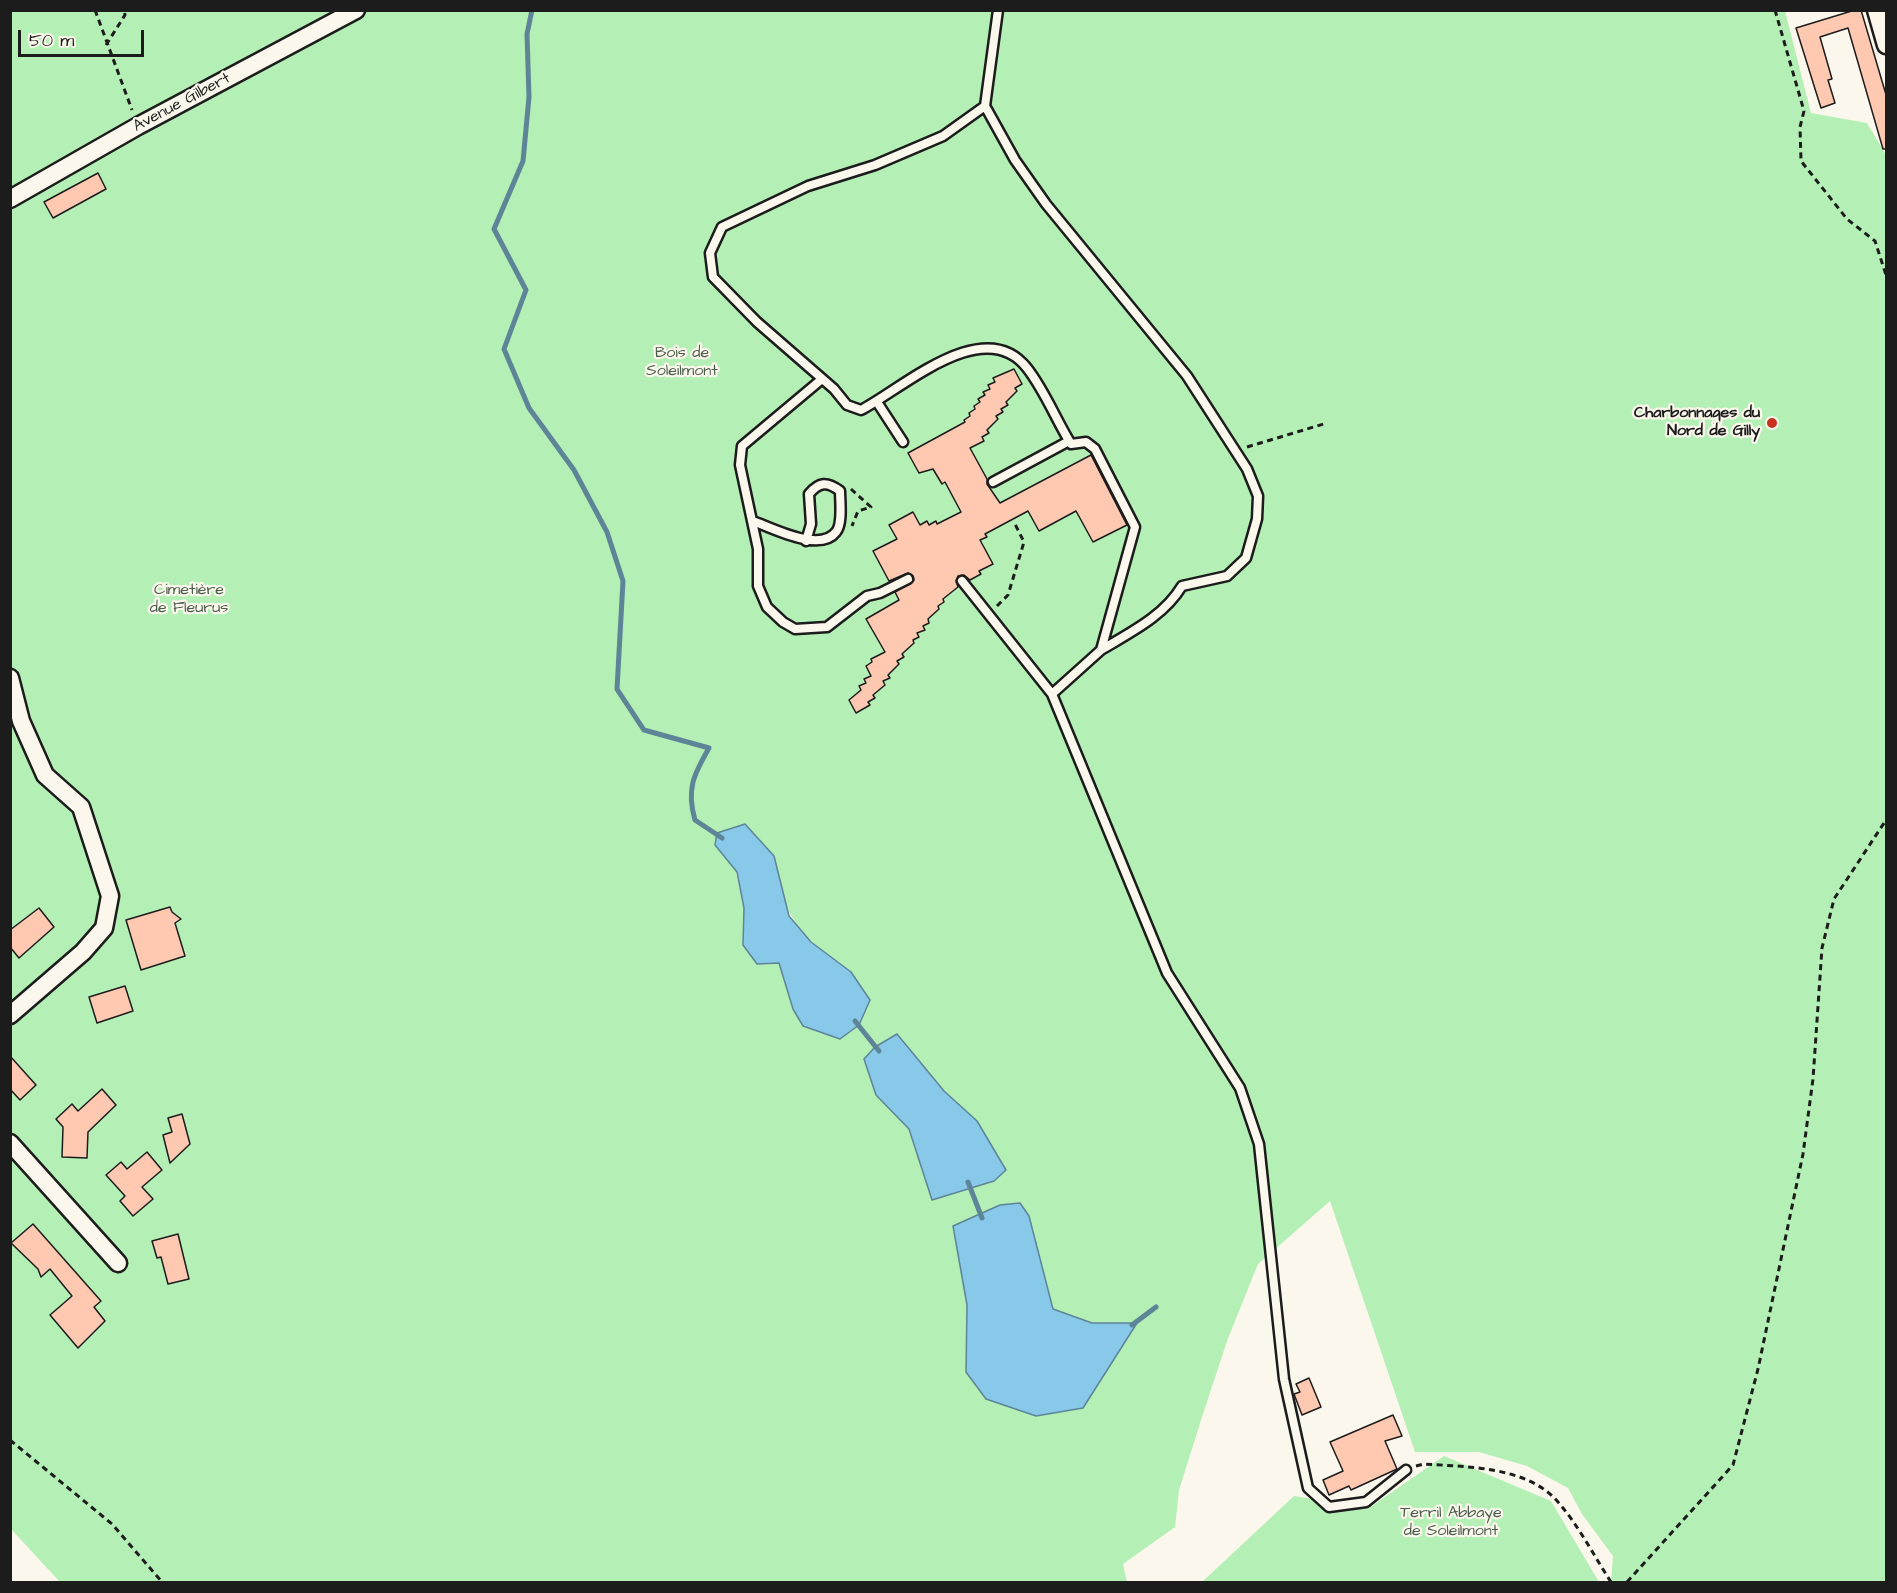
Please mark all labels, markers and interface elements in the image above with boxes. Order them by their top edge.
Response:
scale bar [21,18,147,56]
text: 50 m [29,28,74,53]
street label: Avenue Gilbert [130,69,234,137]
park label: Bois de Soleilmont [646,344,718,382]
place label: Charbonnages du Nord de Gilly [1634,404,1760,442]
marker: Charbonnages du Nord de Gilly [1765,416,1779,430]
park label: Cimetière de Fleurus [150,581,228,619]
park label: Terril Abbaye de Soleilmont [1400,1504,1502,1542]

